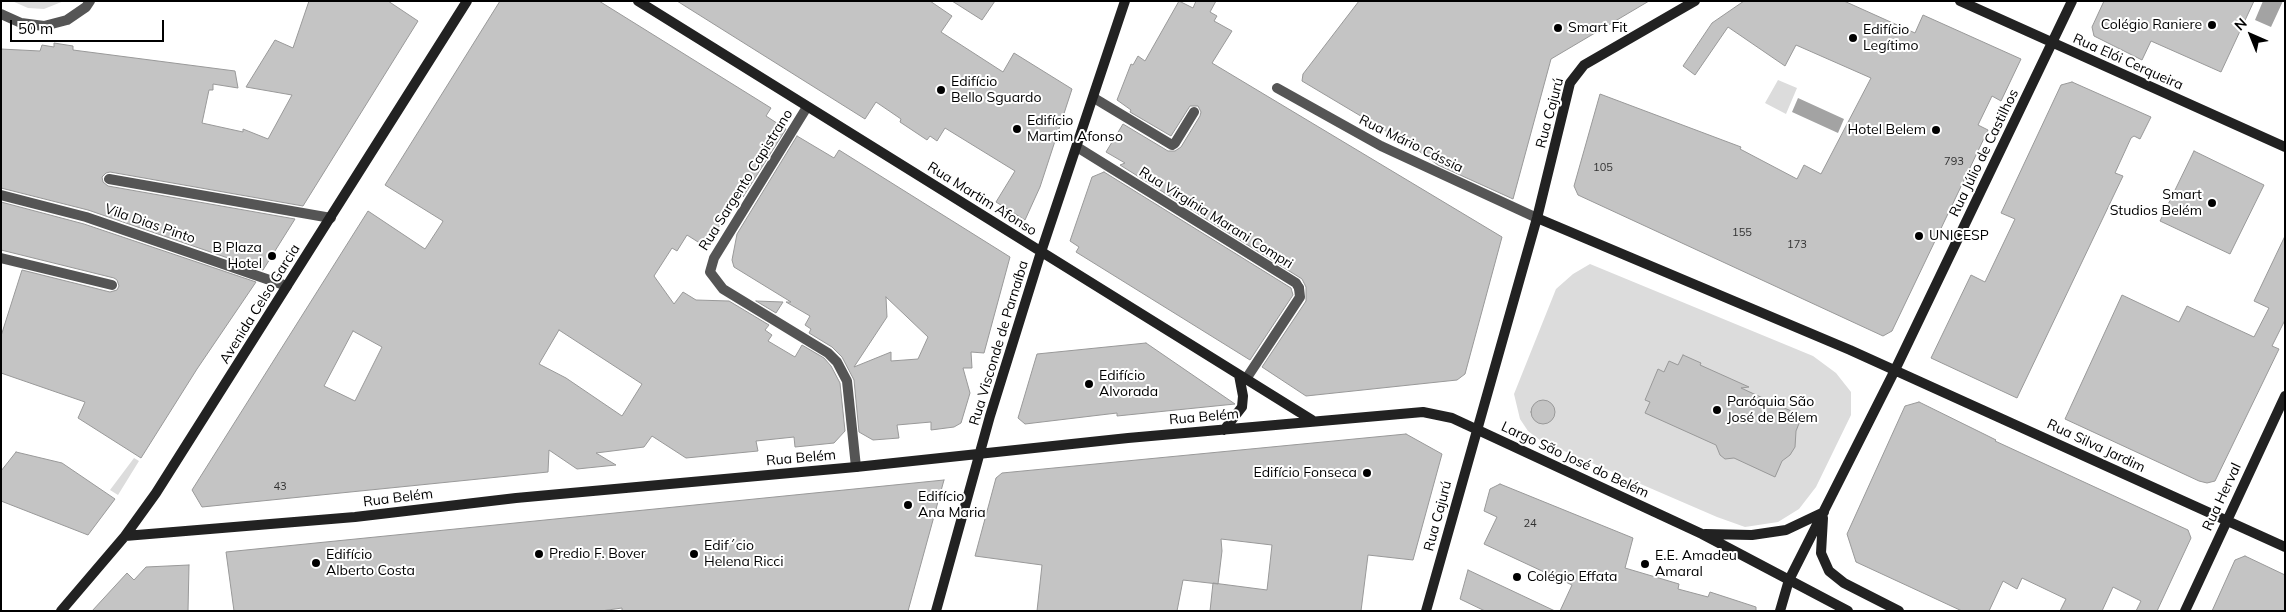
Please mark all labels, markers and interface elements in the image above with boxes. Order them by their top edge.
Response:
scale bar [12,10,166,42]
north arrow [2226,10,2276,60]
text: N [2231,14,2251,34]
place label: Colégio Raniere [2101,17,2202,33]
text: 50 m [18,19,53,38]
marker: Colégio Raniere [2206,19,2218,31]
place label: Smart Fit [1568,20,1628,36]
marker: Smart Fit [1552,22,1564,34]
place label: Edifício Legítimo [1863,22,1918,54]
street label: Rua Elói Cerqueira [2070,30,2186,94]
marker: Edifício Legítimo [1847,32,1859,44]
place label: Edifício Bello Sguardo [951,74,1041,106]
street label: Rua Cajurú [1533,76,1567,150]
marker: Edifício Bello Sguardo [935,84,947,96]
street label: Rua Júlio de Castilhos [1946,86,2022,220]
street label: Rua Sargento Capistrano [696,106,796,254]
street label: Rua Mário Cássia [1356,111,1466,177]
place label: Edifício Martim Afonso [1027,113,1123,146]
place label: Hotel Belem [1848,122,1926,138]
marker: Edifício Martim Afonso [1011,123,1023,135]
marker: Hotel Belem [1930,124,1942,136]
house number: 793 [1944,155,1964,169]
street label: Rua Martim Afonso [924,159,1040,239]
house number: 105 [1593,161,1613,175]
street label: Rua Virgínia Marani Compri [1136,164,1296,272]
place label: Smart Studios Belém [2110,187,2202,220]
marker: Smart Studios Belém [2206,197,2218,209]
street label: Vila Dias Pinto [102,201,198,247]
house number: 155 [1732,226,1752,240]
place label: UNICESP [1929,228,1989,244]
marker: UNICESP [1913,230,1925,242]
house number: 173 [1787,238,1807,252]
place label: B Plaza Hotel [212,240,262,272]
street label: Avenida Celso Garcia [216,241,304,367]
marker: B Plaza Hotel [266,250,278,262]
street label: Rua Visconde de Parnaíba [966,259,1032,427]
place label: Edifício Alvorada [1099,368,1158,401]
marker: Edifício Alvorada [1083,378,1095,390]
place label: Paróquia São José de Bélem [1727,394,1818,427]
marker: Paróquia São José de Bélem [1711,404,1723,416]
street label: Rua Belém [1168,406,1240,428]
street label: Rua Silva Jardim [2044,416,2148,476]
street label: Largo São José do Belém [1498,418,1652,502]
street label: Rua Belém [765,447,837,469]
street label: Rua Herval [2199,461,2245,533]
place label: Edifício Fonseca [1253,465,1357,481]
marker: Edifício Fonseca [1361,467,1373,479]
street label: Rua Cajurú [1421,479,1455,553]
house number: 43 [273,480,287,494]
street label: Rua Belém [362,485,434,511]
place label: Edifício Ana Maria [918,489,986,522]
marker: Edifício Ana Maria [902,499,914,511]
house number: 24 [1523,517,1537,531]
place label: Edif´cio Helena Ricci [704,538,784,570]
place label: Predio F. Bover [549,546,646,562]
place label: Edifício Alberto Costa [326,547,415,580]
marker: Predio F. Bover [533,548,545,560]
marker: Edif´cio Helena Ricci [688,548,700,560]
place label: E.E. Amadeu Amaral [1655,548,1737,580]
marker: Edifício Alberto Costa [310,557,322,569]
marker: E.E. Amadeu Amaral [1639,558,1651,570]
place label: Colégio Effata [1527,569,1617,585]
marker: Colégio Effata [1511,571,1523,583]

